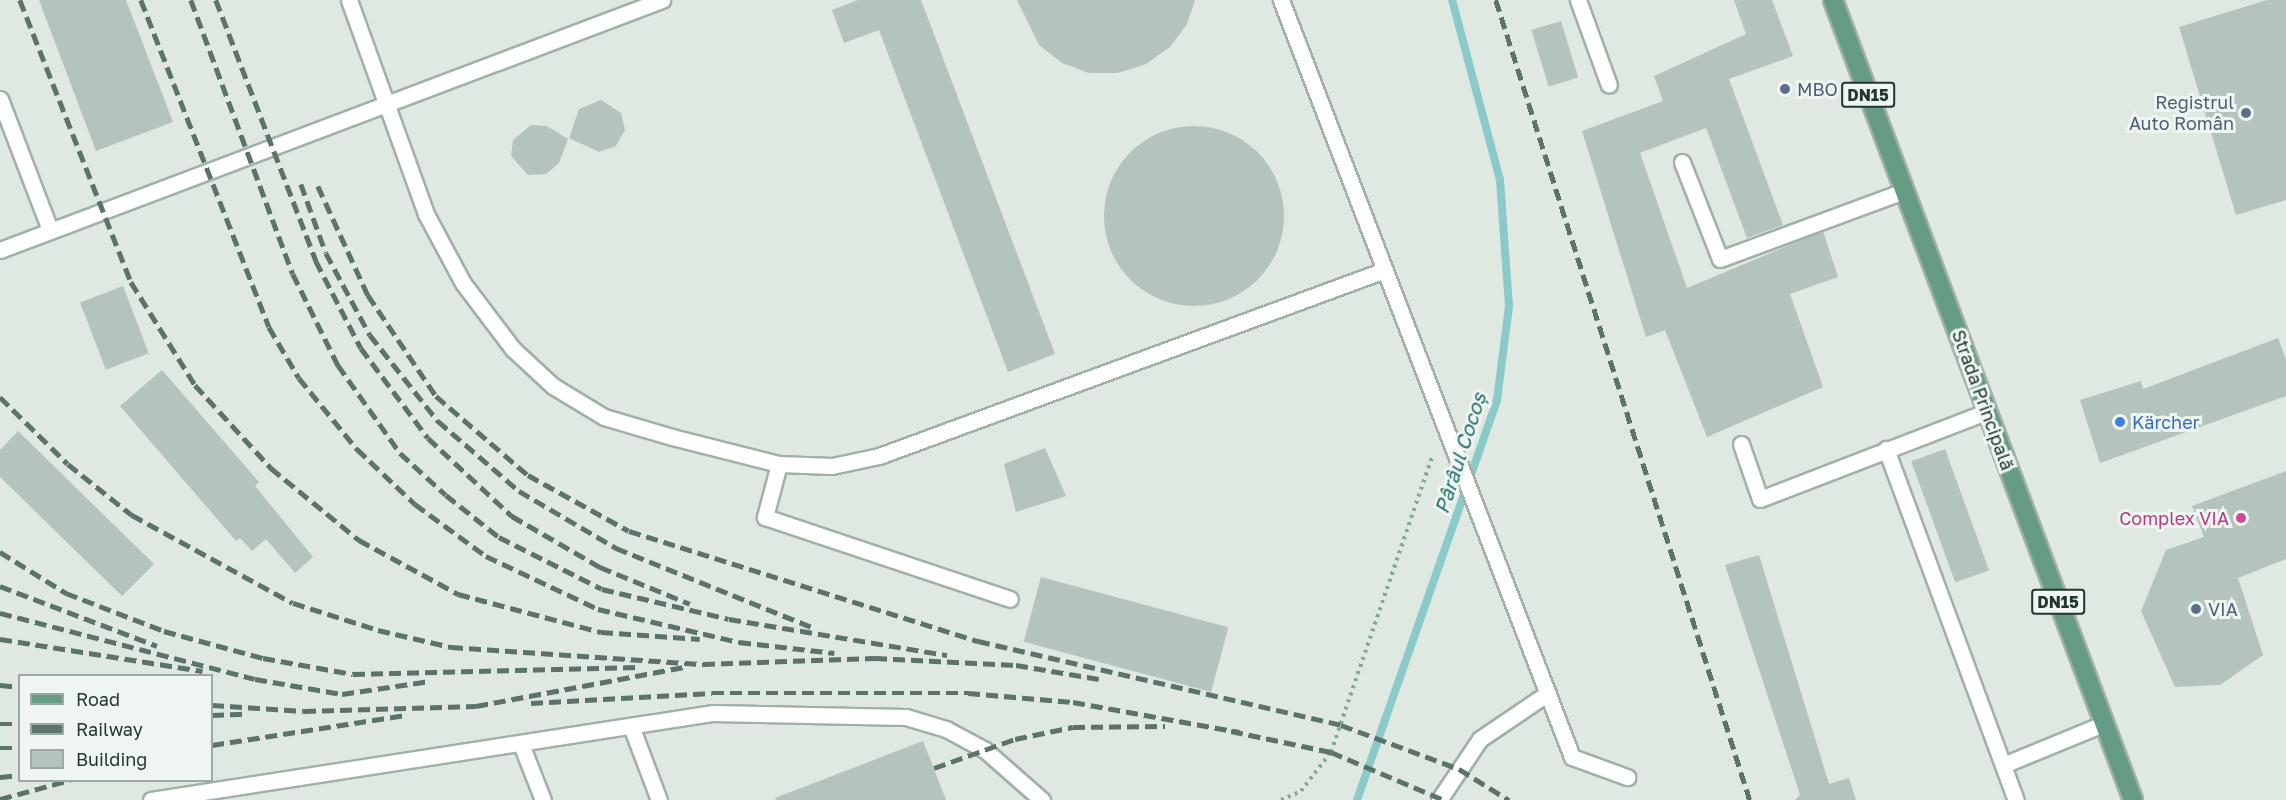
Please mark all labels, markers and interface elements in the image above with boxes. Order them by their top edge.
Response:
place label: MBO [1797,78,1838,100]
marker: MBO [1778,82,1792,96]
road number: DN15 [1841,82,1895,108]
place label: Registrul Auto Român [2129,92,2234,134]
marker: Registrul Auto Român [2239,106,2253,120]
street label: Strada Principală [1948,327,2018,473]
water label: Pârâul Cocoș [1429,390,1491,516]
place label: Kärcher [2132,411,2200,433]
marker: Kärcher [2113,415,2127,429]
place label: Complex VIA [2119,507,2229,529]
marker: Complex VIA [2234,511,2248,525]
road number: DN15 [2031,589,2085,615]
place label: VIA [2208,598,2238,620]
marker: VIA [2189,602,2203,616]
legend [18,674,213,782]
text: Road [76,688,120,710]
text: Railway [76,718,143,740]
text: Building [76,748,147,770]

